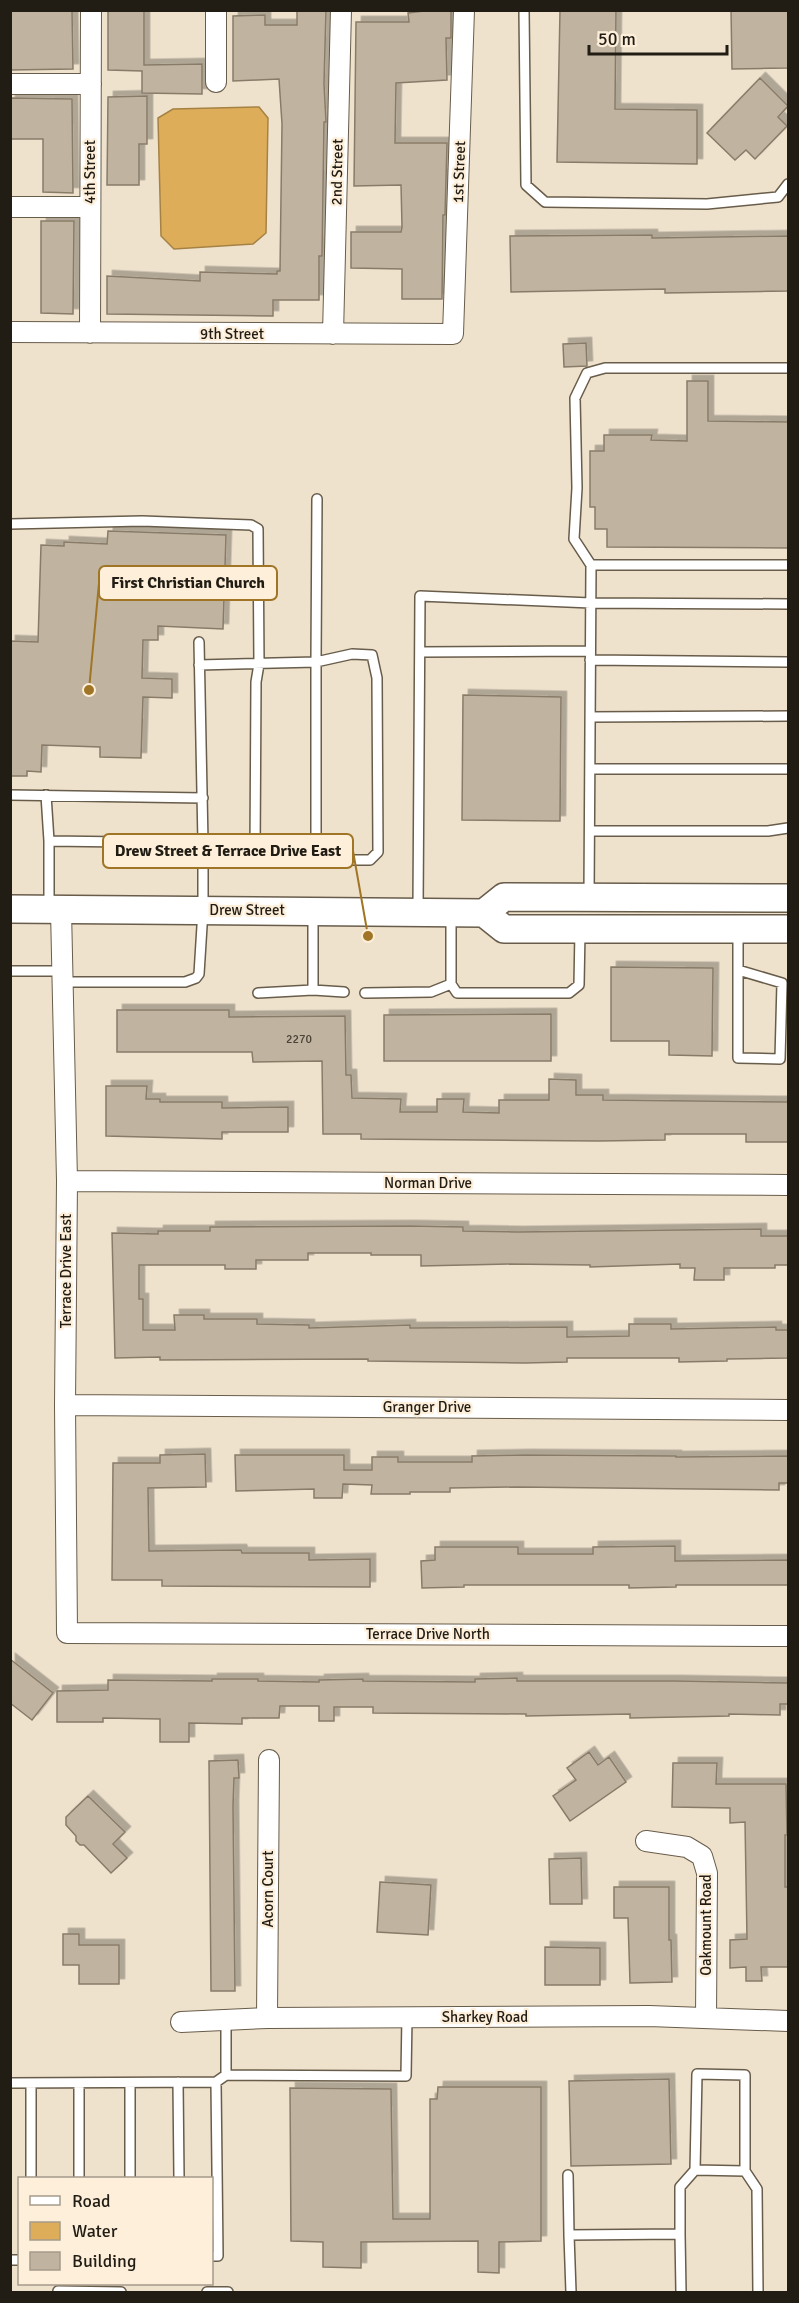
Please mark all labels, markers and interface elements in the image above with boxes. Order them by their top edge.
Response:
scale bar [589,18,727,56]
text: 50 m [598,28,636,50]
street label: 2nd Street [327,139,347,205]
street label: 4th Street [81,140,99,204]
street label: 1st Street [449,141,469,203]
street label: 9th Street [200,325,264,343]
callout: First Christian Church [99,566,277,600]
text: First Christian Church [111,573,265,593]
callout: Drew Street & Terrace Drive East [103,834,353,868]
text: Drew Street & Terrace Drive East [115,841,341,861]
street label: Drew Street [209,901,285,919]
house number: 2270 [286,1032,312,1047]
street label: Norman Drive [384,1174,472,1192]
street label: Terrace Drive East [57,1214,75,1328]
street label: Granger Drive [383,1398,471,1416]
street label: Terrace Drive North [366,1625,490,1643]
street label: Acorn Court [259,1851,277,1927]
street label: Oakmount Road [697,1874,715,1976]
street label: Sharkey Road [442,2008,528,2026]
legend [18,2177,213,2285]
text: Road [72,2190,111,2212]
text: Water [72,2220,118,2242]
text: Building [72,2250,136,2272]

